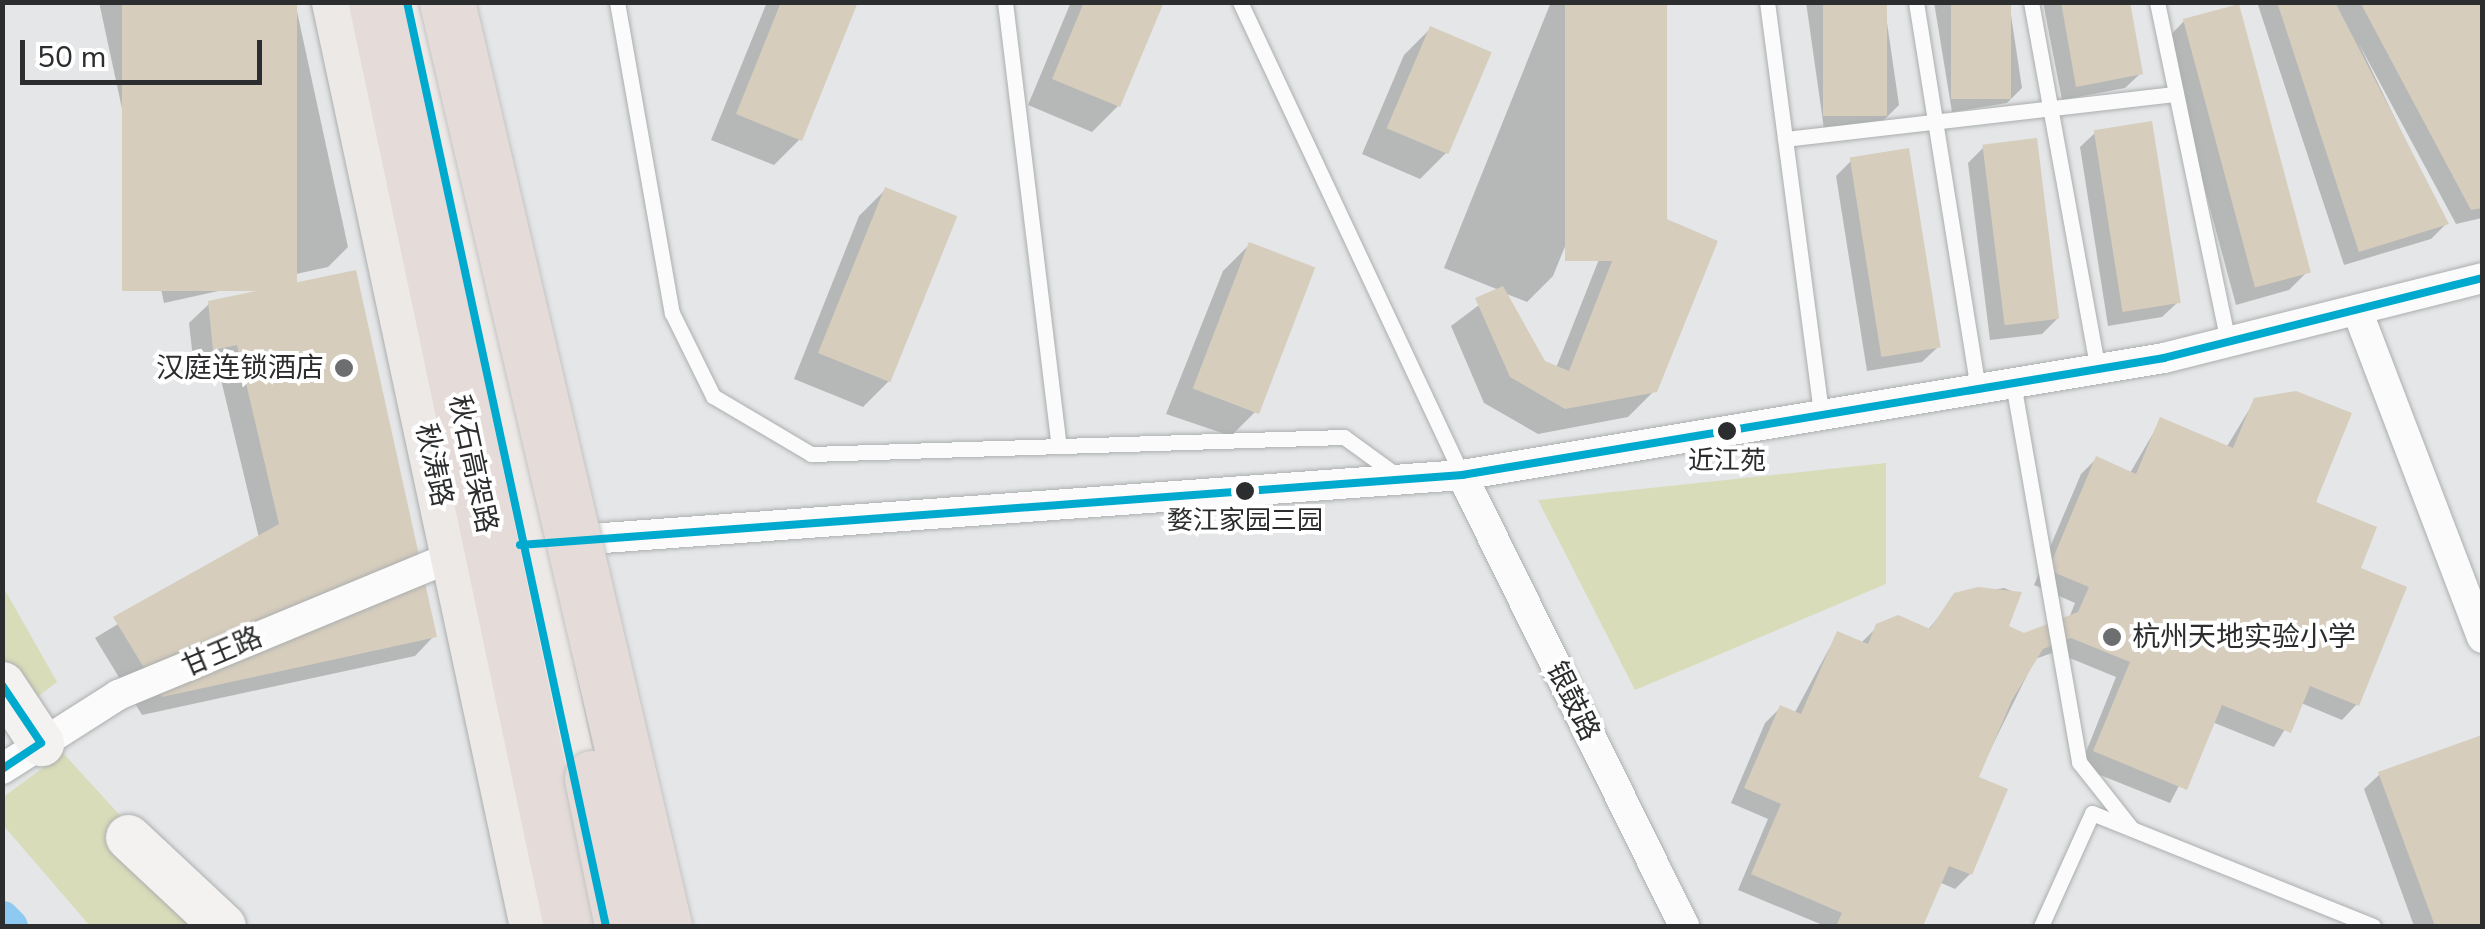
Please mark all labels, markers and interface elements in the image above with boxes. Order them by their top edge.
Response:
scale bar [25,20,268,82]
text: 50 m [37,37,106,78]
place label: 汉庭连锁酒店 [156,351,324,385]
marker: 汉庭连锁酒店 [333,357,355,379]
street label: 秋石高架路 [442,392,504,536]
street label: 秋涛路 [409,420,459,510]
marker: 近江苑 [1717,421,1737,441]
place label: 近江苑 [1688,445,1766,477]
marker: 婺江家园三园 [1235,481,1255,501]
place label: 婺江家园三园 [1167,505,1323,537]
street label: 甘王路 [177,620,267,684]
place label: 杭州天地实验小学 [2132,620,2356,654]
marker: 杭州天地实验小学 [2101,626,2123,648]
street label: 银鼓路 [1539,656,1607,746]

